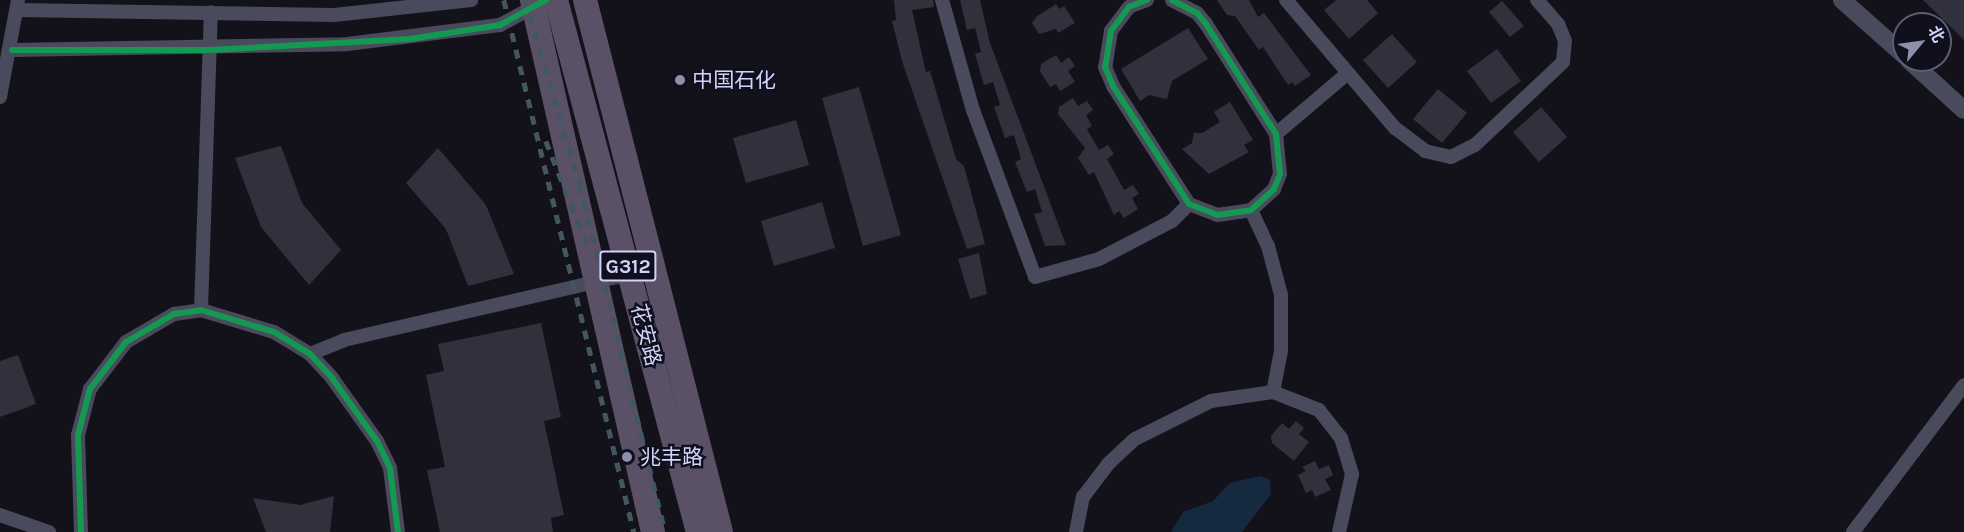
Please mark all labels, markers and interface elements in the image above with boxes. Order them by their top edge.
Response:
north arrow [1892,12,1952,72]
text: 北 [1924,22,1949,46]
place label: 中国石化 [692,67,776,93]
marker: 中国石化 [673,73,687,87]
road number: G312 [598,249,658,283]
street label: 花安路 [626,301,666,369]
place label: 兆丰路 [640,444,703,470]
marker: 兆丰路 [618,448,636,466]

